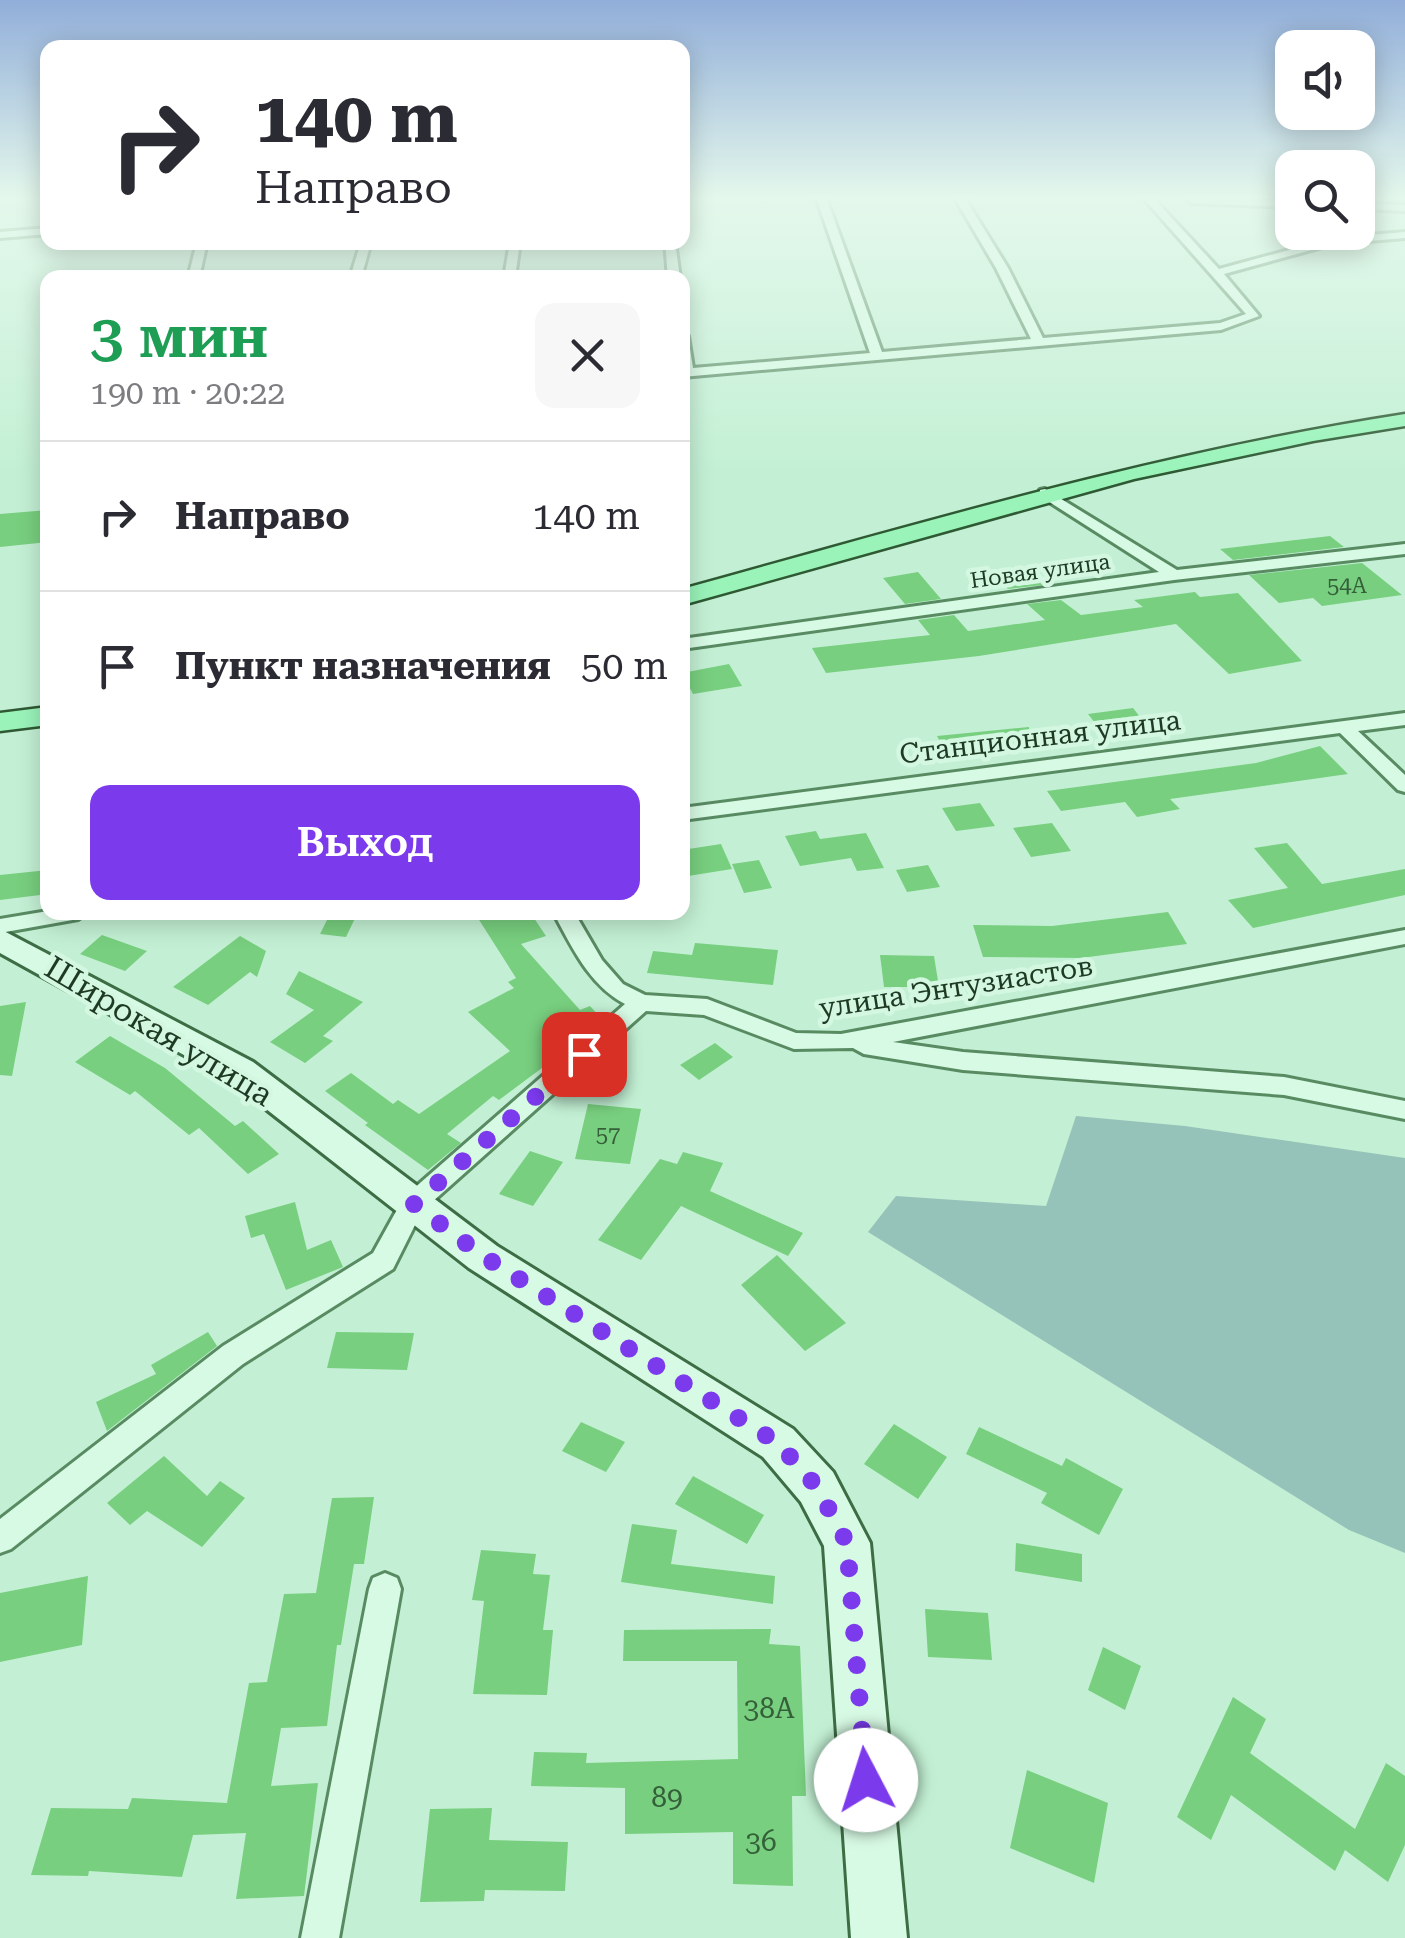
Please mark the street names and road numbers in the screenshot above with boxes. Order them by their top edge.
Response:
street label: Новая улица [968,549,1112,593]
street label: Станционная улица [898,703,1182,771]
street label: Широкая улица [38,948,280,1114]
street label: улица Энтузиастов [817,949,1095,1025]

